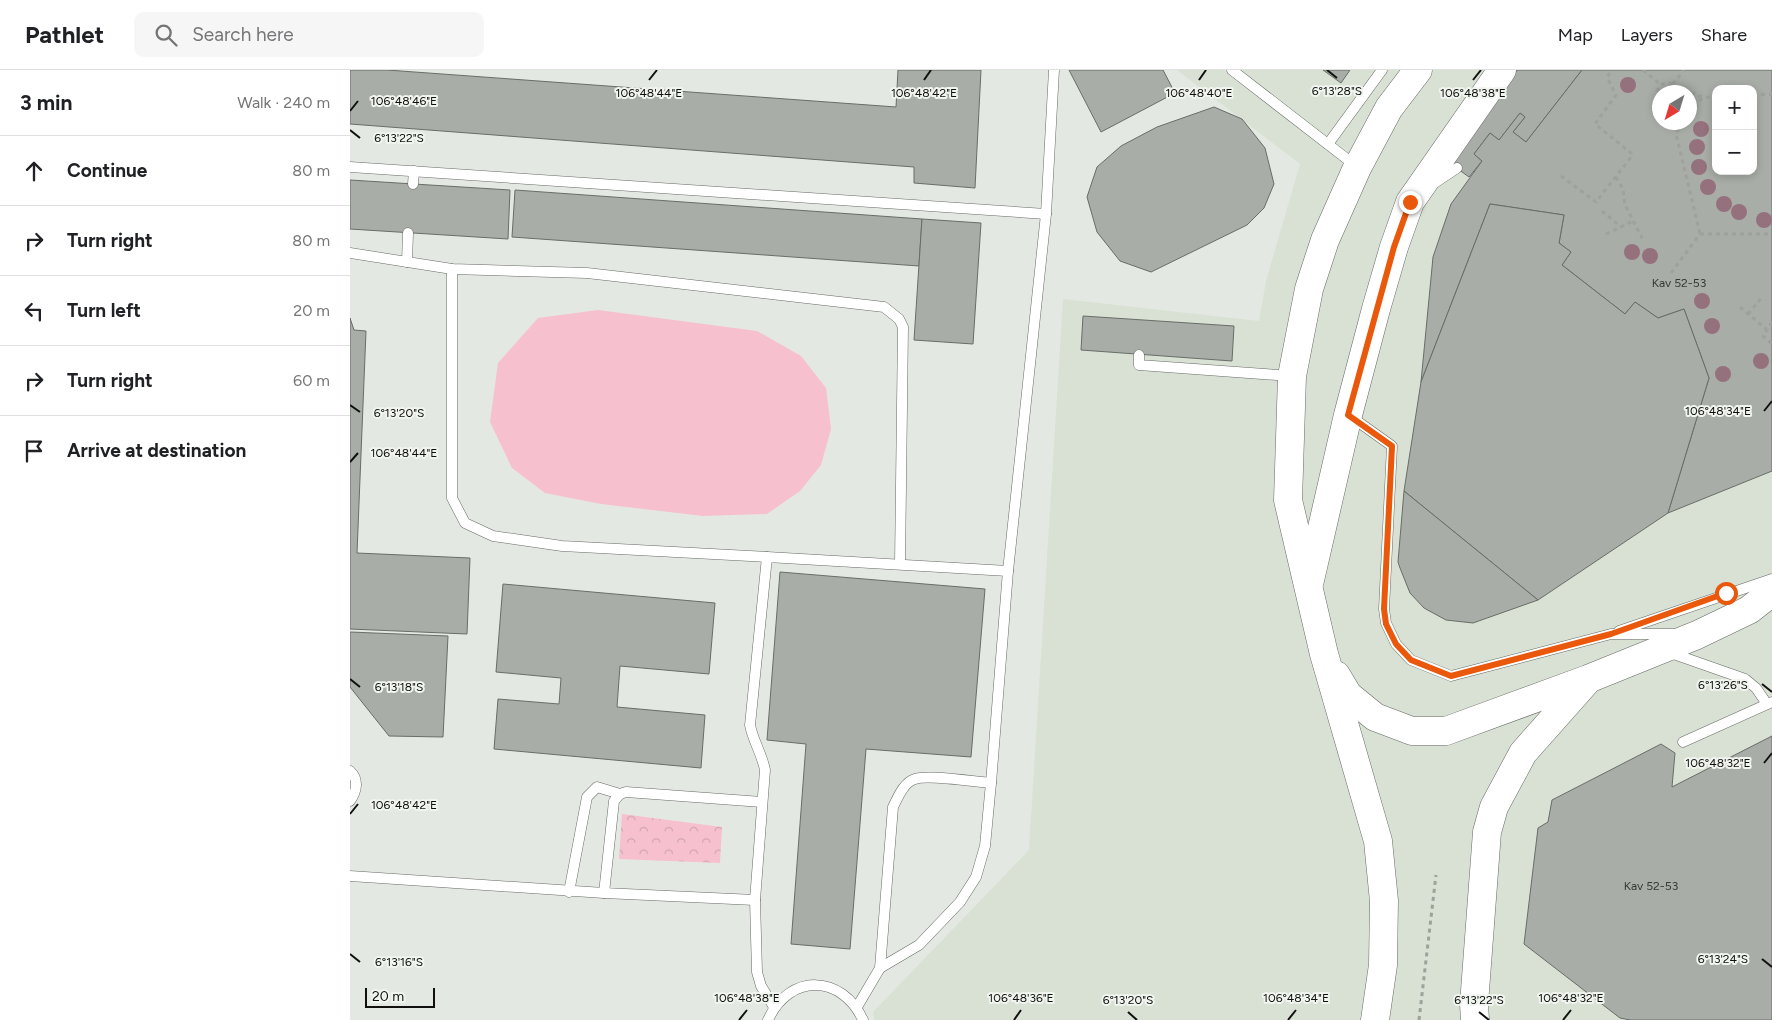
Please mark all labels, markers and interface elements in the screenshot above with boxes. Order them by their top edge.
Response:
search box [134,12,484,57]
text: Pathlet [25,20,104,49]
icon: search [152,21,180,49]
text: Search here [192,23,294,46]
text: Map [1558,24,1593,46]
text: Layers [1621,24,1673,46]
text: Share [1701,24,1747,46]
text: 6°13'28"S [1312,84,1362,98]
north arrow [1652,85,1697,130]
map controls [1712,85,1757,175]
button: + [1712,85,1757,130]
text: 106°48'44"E [616,86,682,100]
text: 106°48'42"E [891,86,957,100]
text: 106°48'40"E [1165,86,1233,100]
text: 106°48'38"E [1440,86,1506,100]
text: 3 min [20,90,72,115]
text: Walk · 240 m [237,93,330,112]
text: 106°48'46"E [371,94,437,108]
button: − [1712,130,1757,175]
text: 6°13'22"S [374,131,424,145]
icon: ahead [20,157,48,185]
text: Continue [67,159,147,182]
text: 80 m [292,161,330,180]
route end [1399,191,1422,214]
icon: right [20,227,48,255]
text: Turn right [67,229,153,252]
text: 80 m [292,231,330,250]
house number: Kav 52-53 [1652,276,1706,290]
icon: left [20,297,48,325]
text: Turn left [67,299,141,322]
text: 20 m [293,301,330,320]
icon: right [20,367,48,395]
text: Turn right [67,369,153,392]
text: 60 m [293,371,330,390]
text: 106°48'34"E [1685,404,1751,418]
text: 6°13'20"S [374,406,424,420]
icon: arrive [20,437,48,465]
text: Arrive at destination [67,439,246,462]
text: 106°48'44"E [371,446,437,460]
route start [1715,582,1738,605]
text: 6°13'26"S [1698,678,1748,692]
text: 6°13'18"S [375,680,423,694]
text: 106°48'32"E [1685,756,1751,770]
text: 106°48'42"E [371,798,437,812]
house number: Kav 52-53 [1624,879,1678,893]
text: 6°13'24"S [1698,952,1748,966]
text: 6°13'16"S [375,955,423,969]
scale bar [365,985,435,1008]
text: 20 m [372,988,404,1005]
text: 106°48'38"E [714,991,780,1005]
text: 106°48'36"E [988,991,1054,1005]
text: 106°48'34"E [1263,991,1329,1005]
text: 106°48'32"E [1538,991,1604,1005]
text: 6°13'20"S [1103,993,1153,1007]
text: 6°13'22"S [1454,993,1504,1007]

